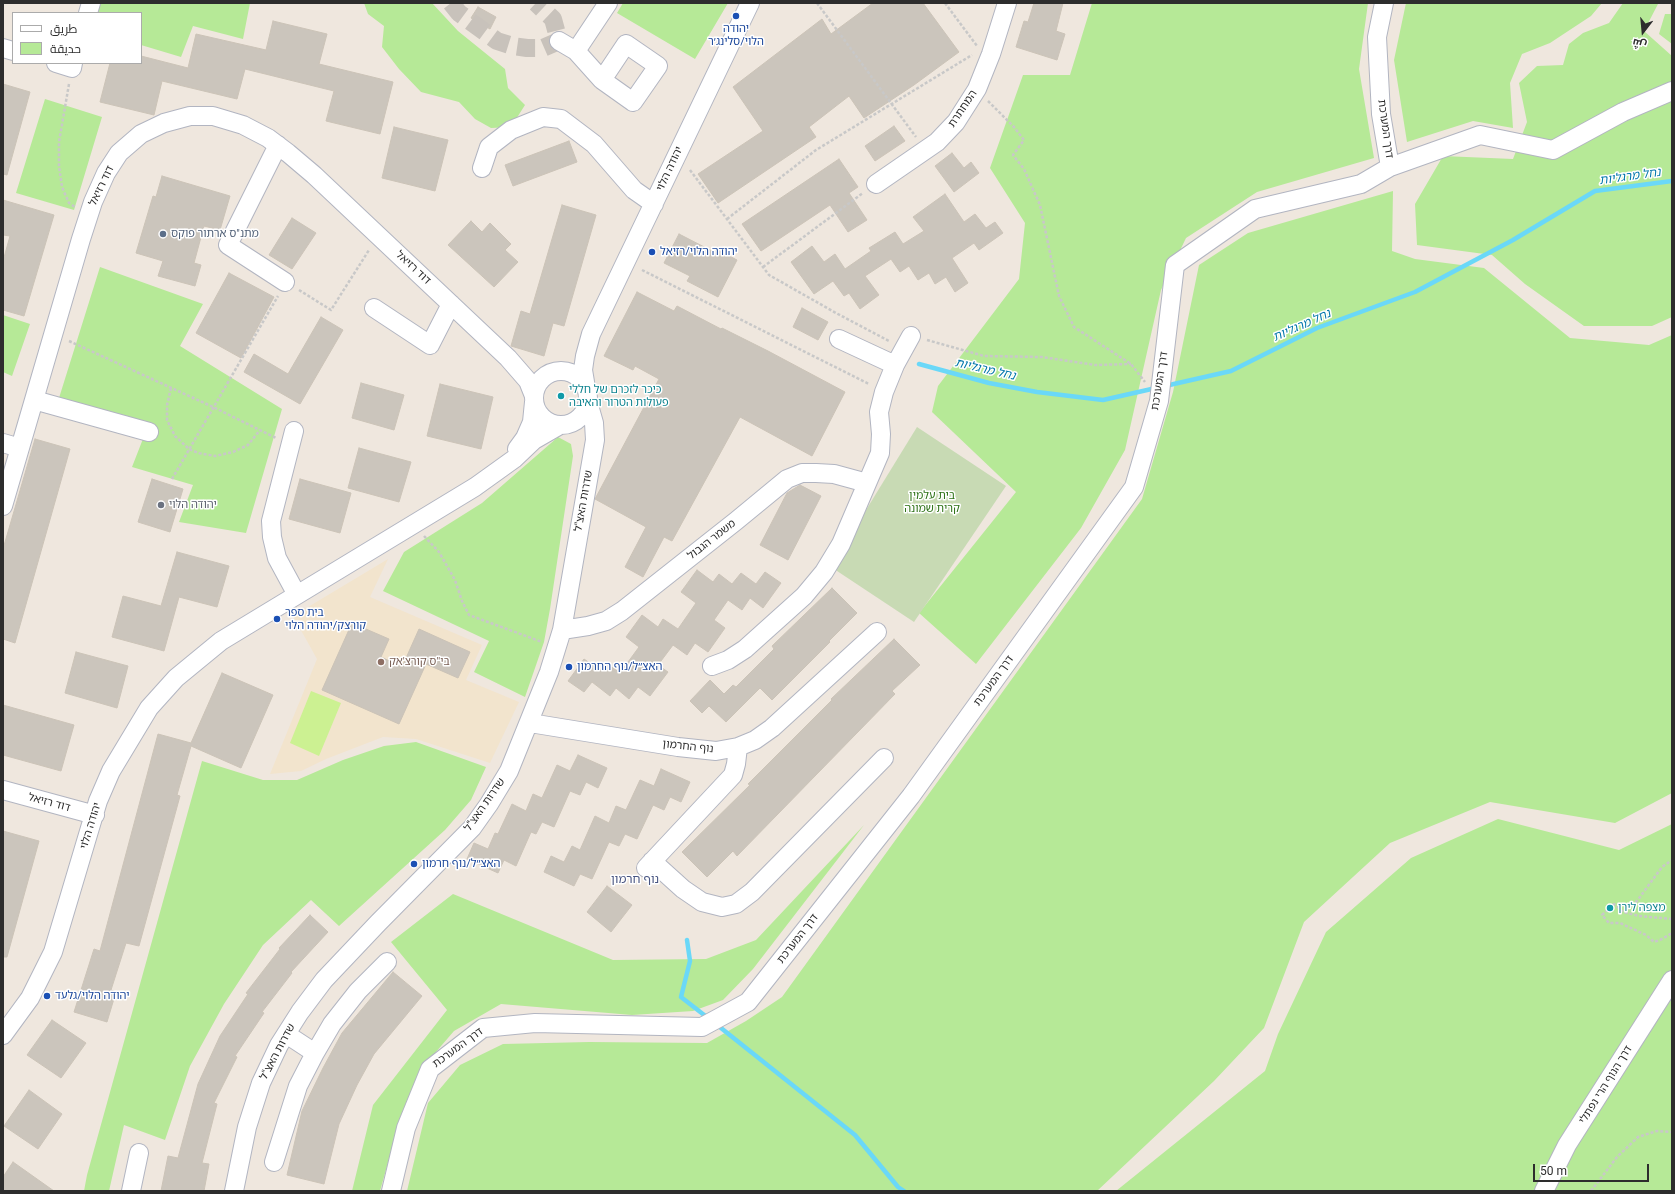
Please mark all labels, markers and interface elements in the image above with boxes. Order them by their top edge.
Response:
marker: יהודה הלוי/סלינג׳ר [731,11,741,21]
legend [12,12,142,64]
north arrow [1623,12,1663,52]
text: طريق [50,22,77,36]
place label: יהודה הלוי/סלינג׳ר [708,22,764,48]
text: ش [1631,36,1648,52]
text: حديقة [50,42,81,56]
street label: המחתרת [946,88,980,130]
street label: דרך המערכת [1374,99,1396,159]
street label: יהודה הלוי [654,145,686,193]
street label: דוד רזיאל [87,164,117,208]
water label: נחל מרגליות [1598,166,1662,188]
place label: מתנ"ס ארתור פוקס [171,227,259,241]
marker: מתנ"ס ארתור פוקס [158,229,168,239]
place label: יהודה הלוי/רזיאל [660,245,738,259]
marker: יהודה הלוי/רזיאל [647,247,657,257]
street label: דוד רזיאל [393,248,433,288]
water label: נחל מרגליות [1271,307,1333,345]
street label: דרך המערכת [1149,351,1171,411]
water label: נחל מרגליות [953,356,1017,384]
place label: כיכר לזכרם של חללי פעולות הטרור והאיבה [569,383,669,409]
marker: כיכר לזכרם של חללי פעולות הטרור והאיבה [556,391,566,401]
street label: שדרות האצ"ל [572,469,596,533]
park label: בית עלמין קרית שמונה [904,489,960,515]
place label: יהודה הלוי [169,498,217,512]
marker: יהודה הלוי [156,500,166,510]
street label: משמר הגבול [685,517,739,563]
place label: בית ספר קורצק/יהודה הלוי [285,606,366,632]
marker: בית ספר קורצק/יהודה הלוי [272,614,282,624]
street label: דרך המערכת [971,653,1017,709]
place label: בי''ס קורצ'אק [389,655,450,669]
marker: בי''ס קורצ'אק [376,657,386,667]
place label: האצ״ל/נוף החרמון [577,660,662,674]
marker: האצ״ל/נוף החרמון [564,662,574,672]
street label: נוף החרמון [662,738,714,756]
street label: שדרות האצ"ל [462,776,508,834]
street label: דוד רזיאל [26,791,72,815]
street label: יהודה הלוי [78,801,104,851]
place label: האצ״ל/נוף חרמון [422,857,500,871]
marker: האצ״ל/נוף חרמון [409,859,419,869]
district label: נוף חרמון [611,873,659,887]
place label: מצפה לירן [1618,901,1665,915]
marker: מצפה לירן [1605,903,1615,913]
street label: דרך המערכת [775,912,821,966]
place label: יהודה הלוי/גלעד [55,989,129,1003]
marker: יהודה הלוי/גלעד [42,991,52,1001]
street label: שדרות האצ"ל [258,1021,298,1083]
street label: דרך המערכת [430,1025,486,1071]
street label: דרך הנוף הרי נפתלי [1577,1043,1635,1127]
scale bar [1535,1156,1651,1182]
text: 50 m [1540,1164,1567,1178]

